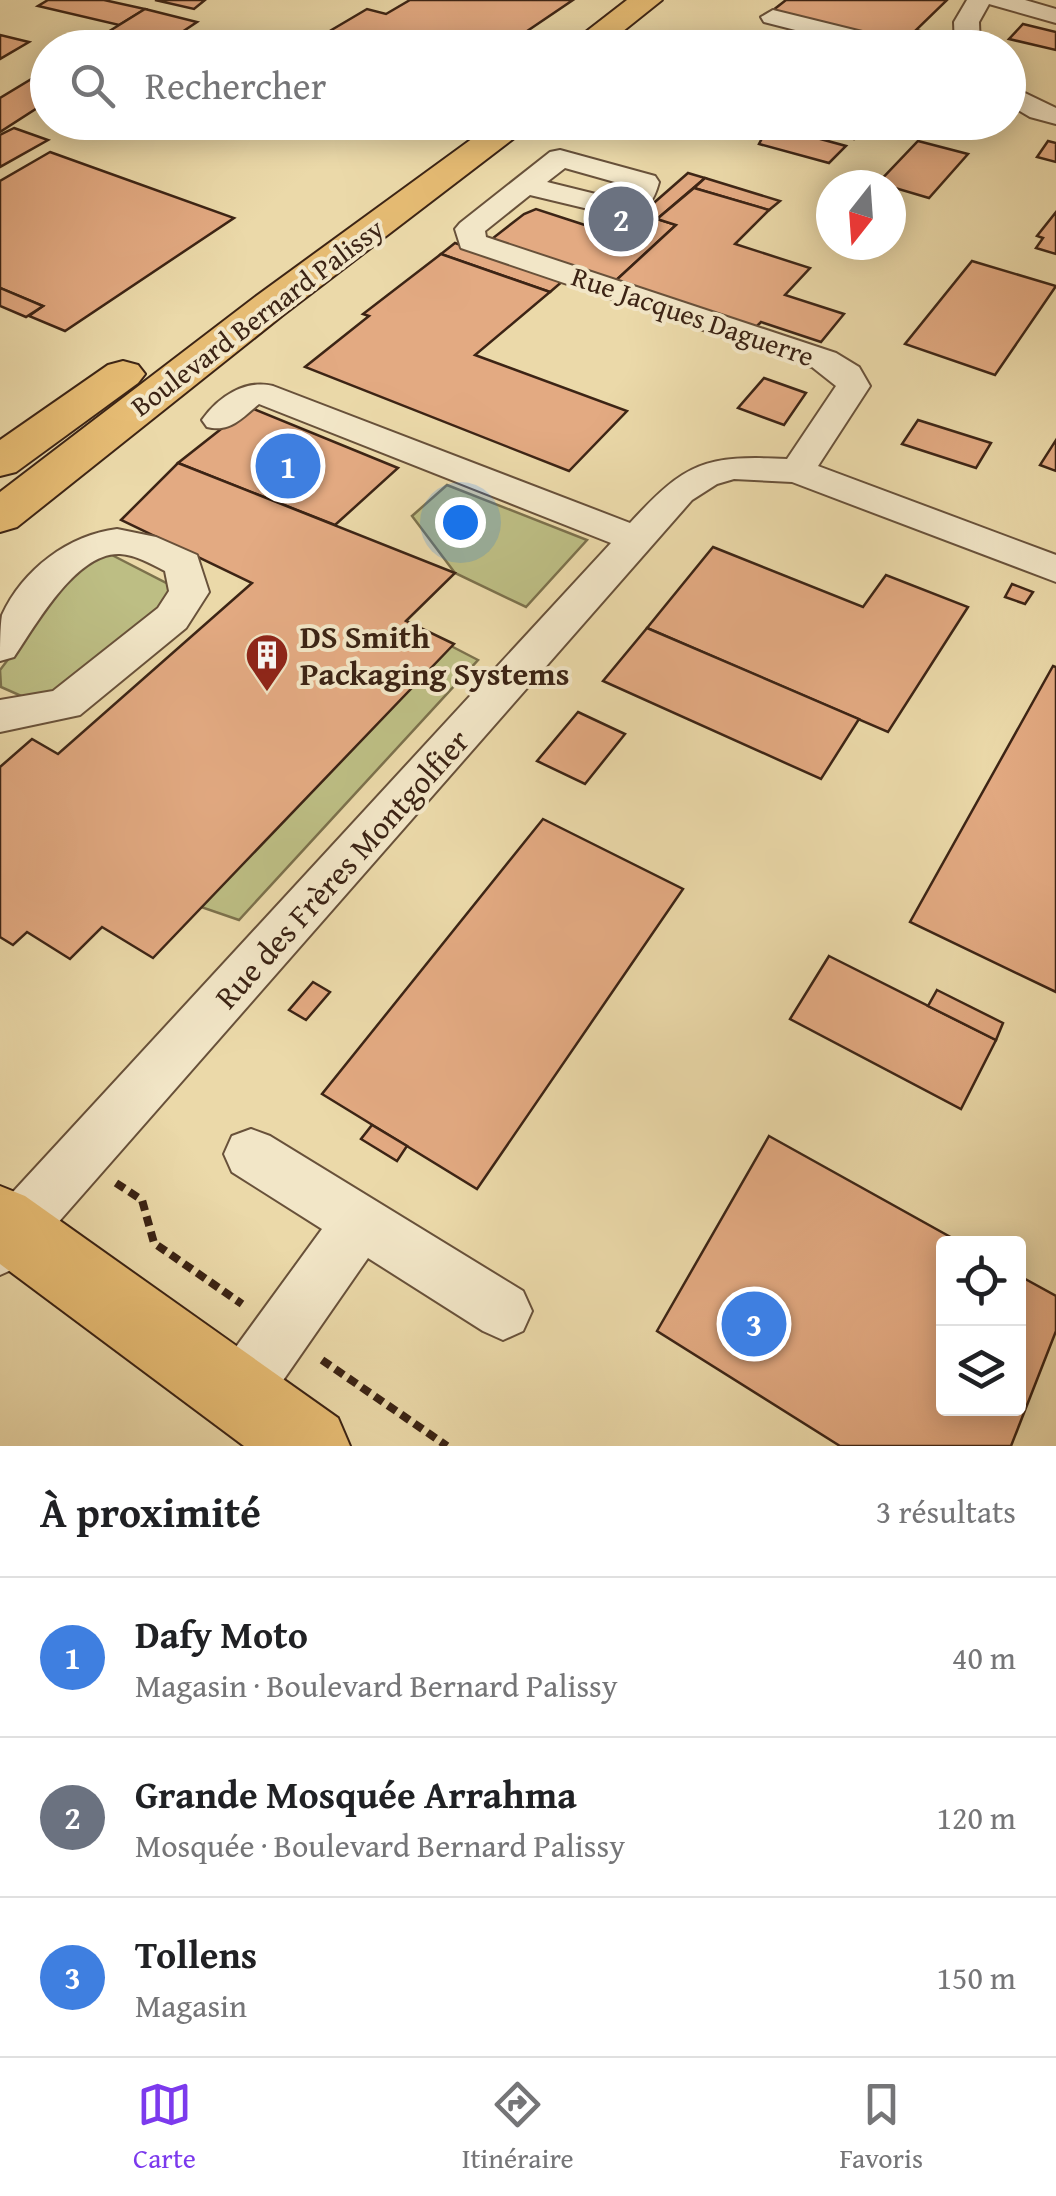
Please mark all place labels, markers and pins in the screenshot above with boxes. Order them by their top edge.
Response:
pin: 2 [588,182,654,256]
pin: 1 [256,428,320,504]
place label: DS Smith Packaging Systems [300,613,569,697]
building icon: DS Smith Packaging Systems [244,632,290,693]
pin: 3 [722,1286,786,1362]

